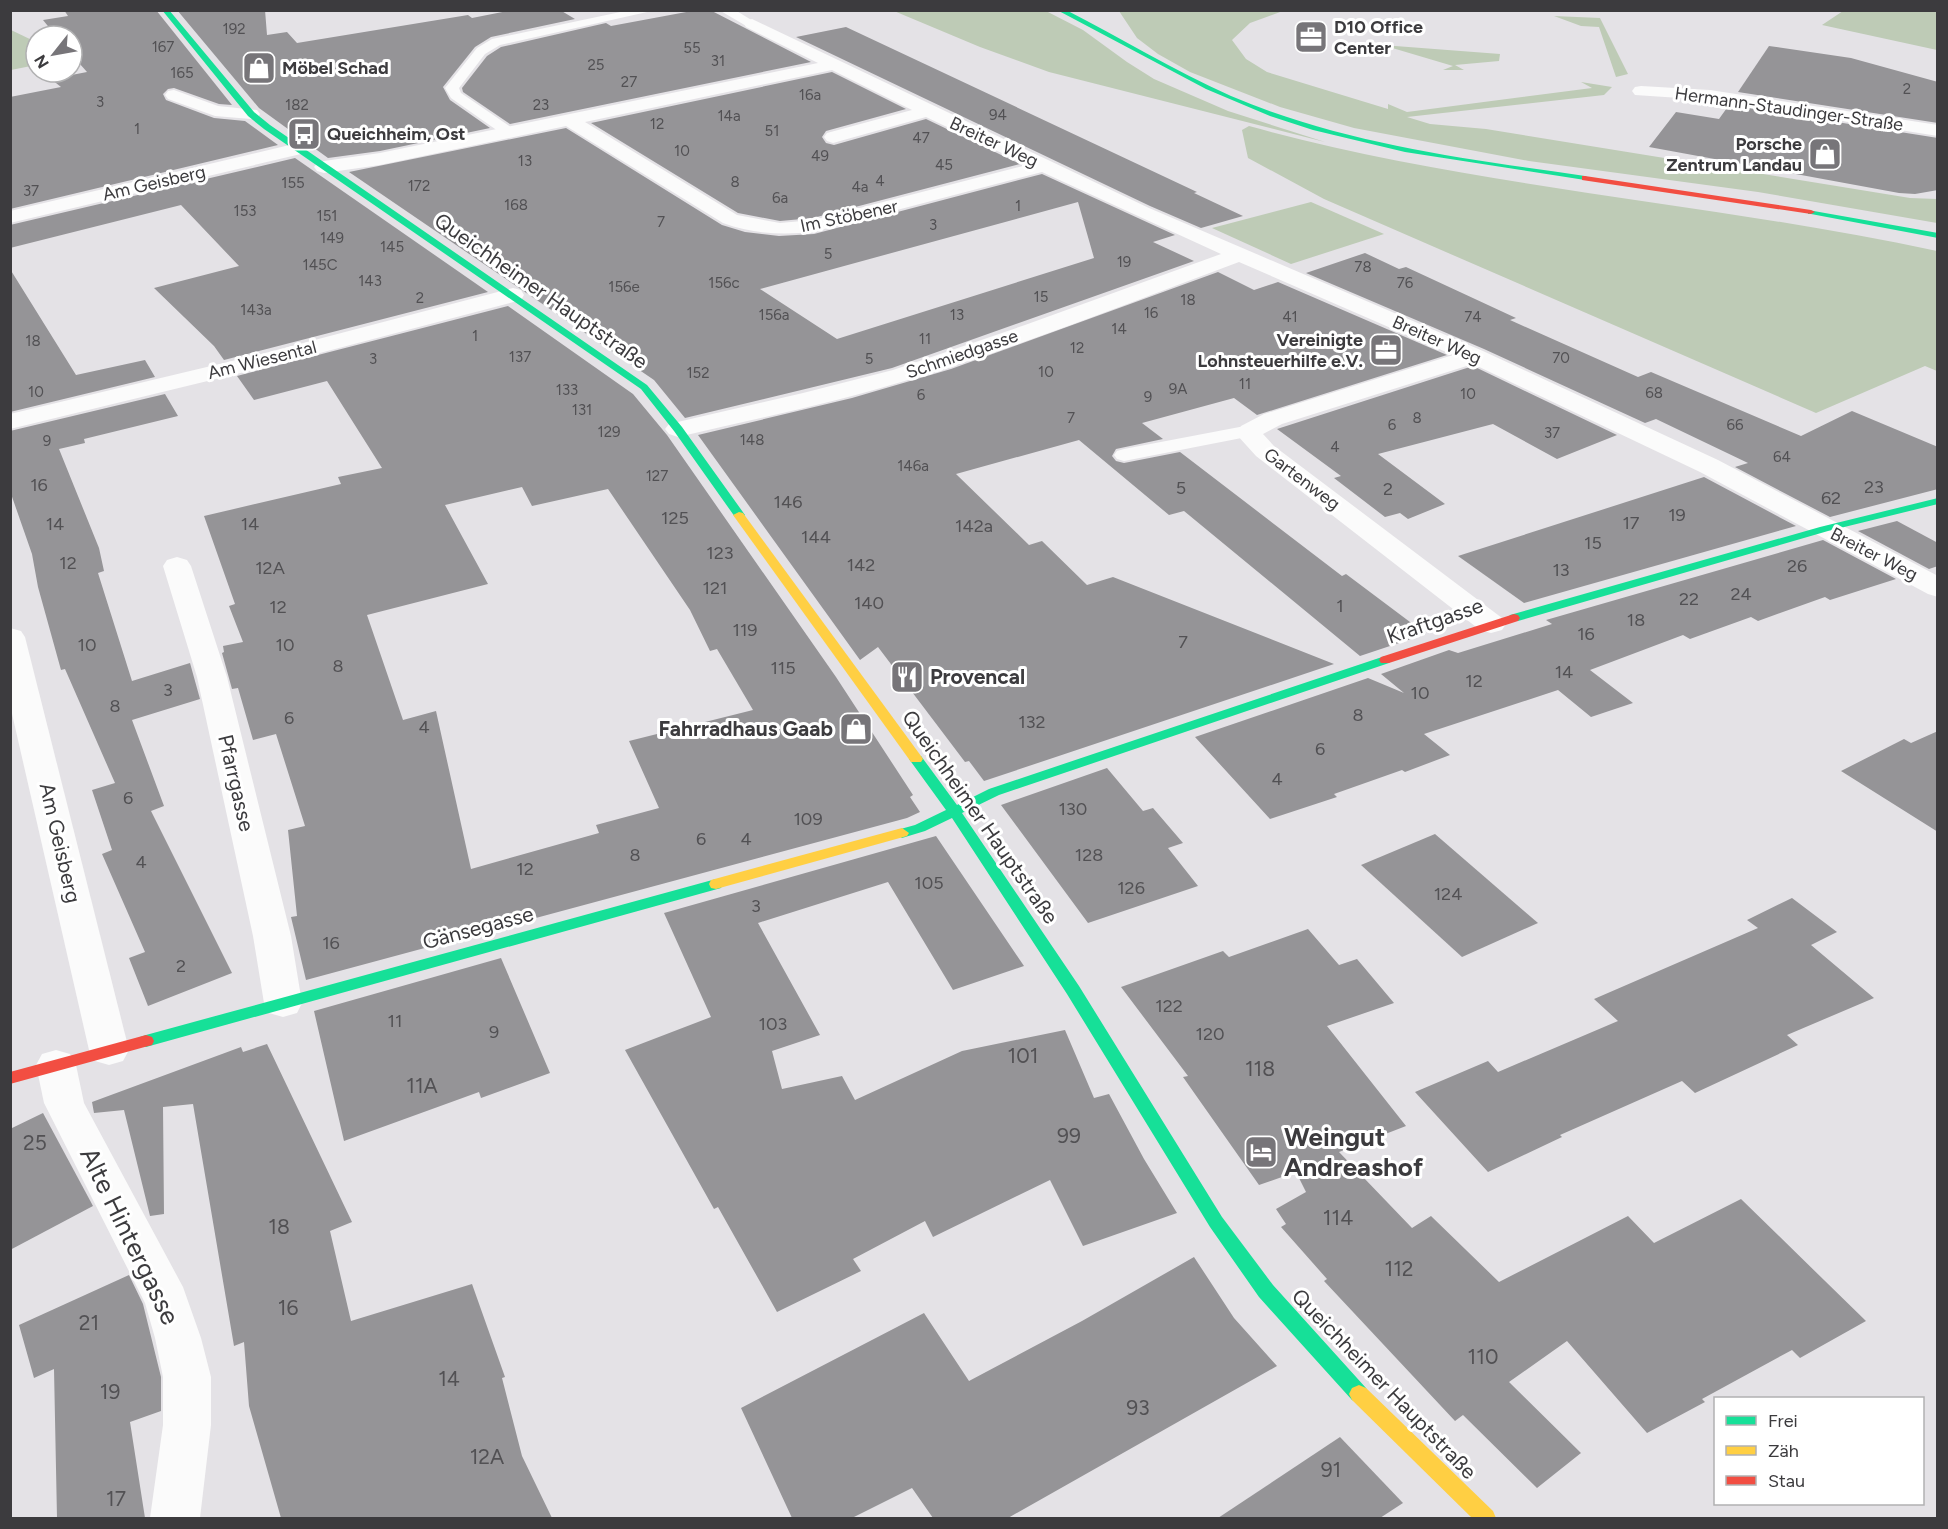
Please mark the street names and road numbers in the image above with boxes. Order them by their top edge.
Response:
street label: Hermann-Staudinger-Straße [1673,82,1905,136]
street label: Breiter Weg [946,112,1042,172]
street label: Am Geisberg [100,160,208,206]
street label: Im Stöbener [798,195,900,237]
street label: Queichheimer Hauptstraße [430,207,653,374]
street label: Breiter Weg [1389,311,1485,369]
street label: Schmiedgasse [903,324,1021,383]
street label: Am Wiesental [205,336,319,384]
street label: Gartenweg [1260,443,1344,515]
street label: Breiter Weg [1827,523,1921,585]
street label: Kraftgasse [1383,592,1486,649]
street label: Queichheimer Hauptstraße [897,705,1064,928]
street label: Pfarrgasse [213,732,260,834]
street label: Am Geisberg [35,780,86,905]
street label: Gänsegasse [420,901,536,954]
street label: Alte Hintergasse [73,1142,187,1330]
street label: Queichheimer Hauptstraße [1287,1283,1482,1484]

